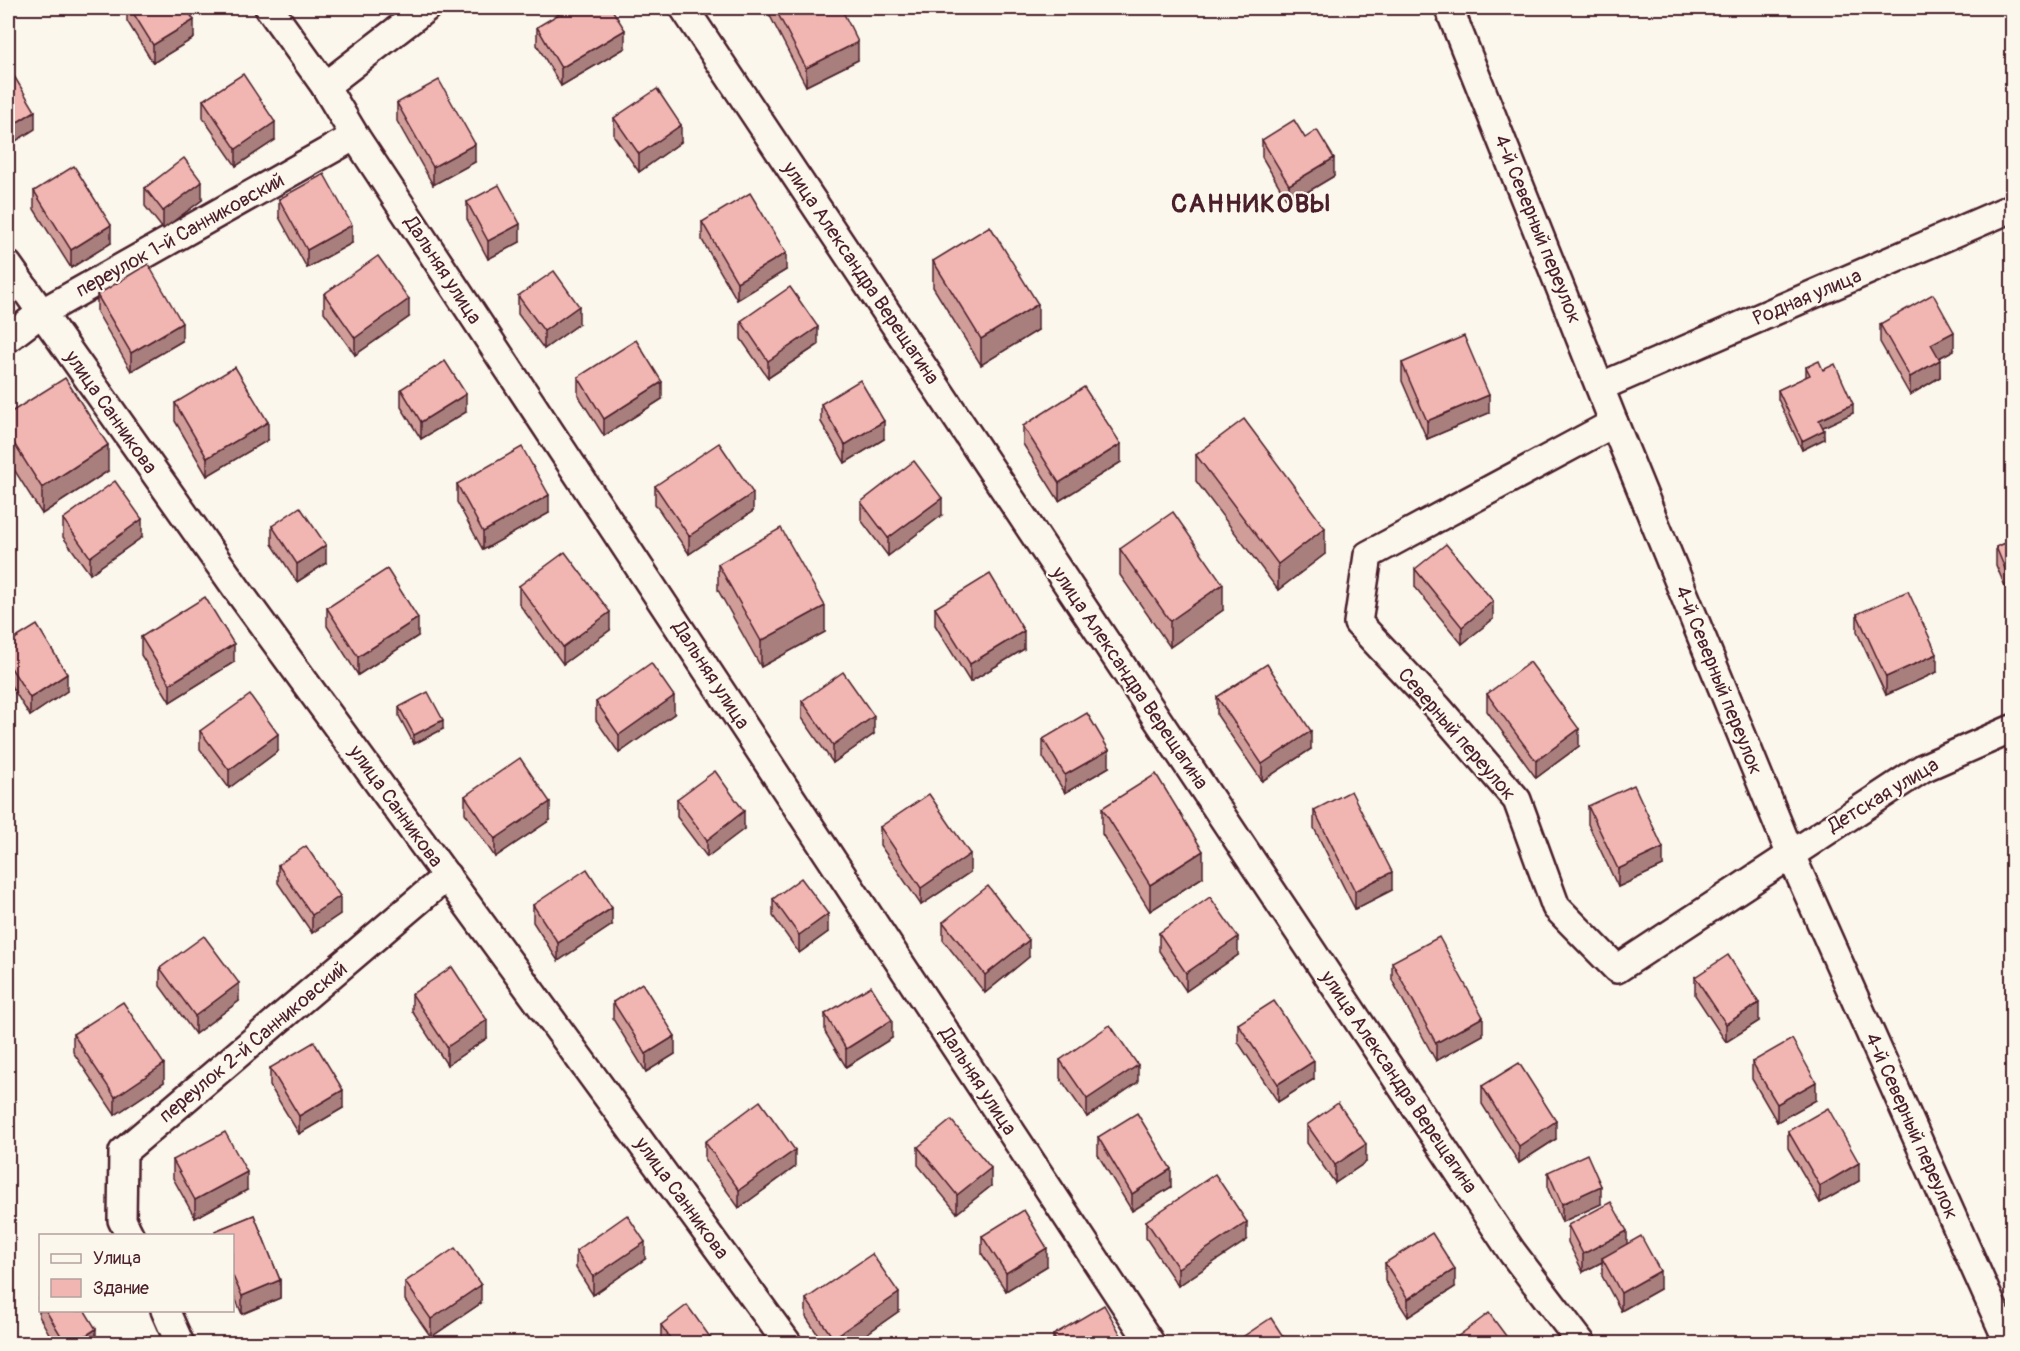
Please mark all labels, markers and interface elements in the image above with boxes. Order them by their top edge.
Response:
street label: 4-й Северный переулок [1489,131,1587,327]
street label: улица Александра Верещагина [776,156,945,389]
street label: переулок 1-й Санниковский [71,167,289,303]
district label: САННИКОВЫ [1171,188,1331,220]
street label: Дальняя улица [398,210,487,329]
street label: Родная улица [1749,263,1865,331]
street label: улица Санникова [59,345,163,478]
street label: улица Александра Верещагина [1045,561,1214,794]
street label: 4-й Северный переулок [1670,582,1768,778]
street label: Дальняя улица [666,615,755,734]
street label: Северный переулок [1393,663,1521,805]
street label: улица Санникова [343,739,449,872]
street label: Детская улица [1822,752,1943,838]
street label: переулок 2-й Санниковский [154,956,352,1128]
street label: улица Александра Верещагина [1314,965,1483,1198]
street label: Дальняя улица [933,1021,1022,1140]
street label: 4-й Северный переулок [1860,1029,1964,1223]
street label: улица Санникова [629,1131,735,1264]
legend [39,1234,234,1312]
text: Улица [93,1247,141,1270]
text: Здание [93,1277,149,1300]

